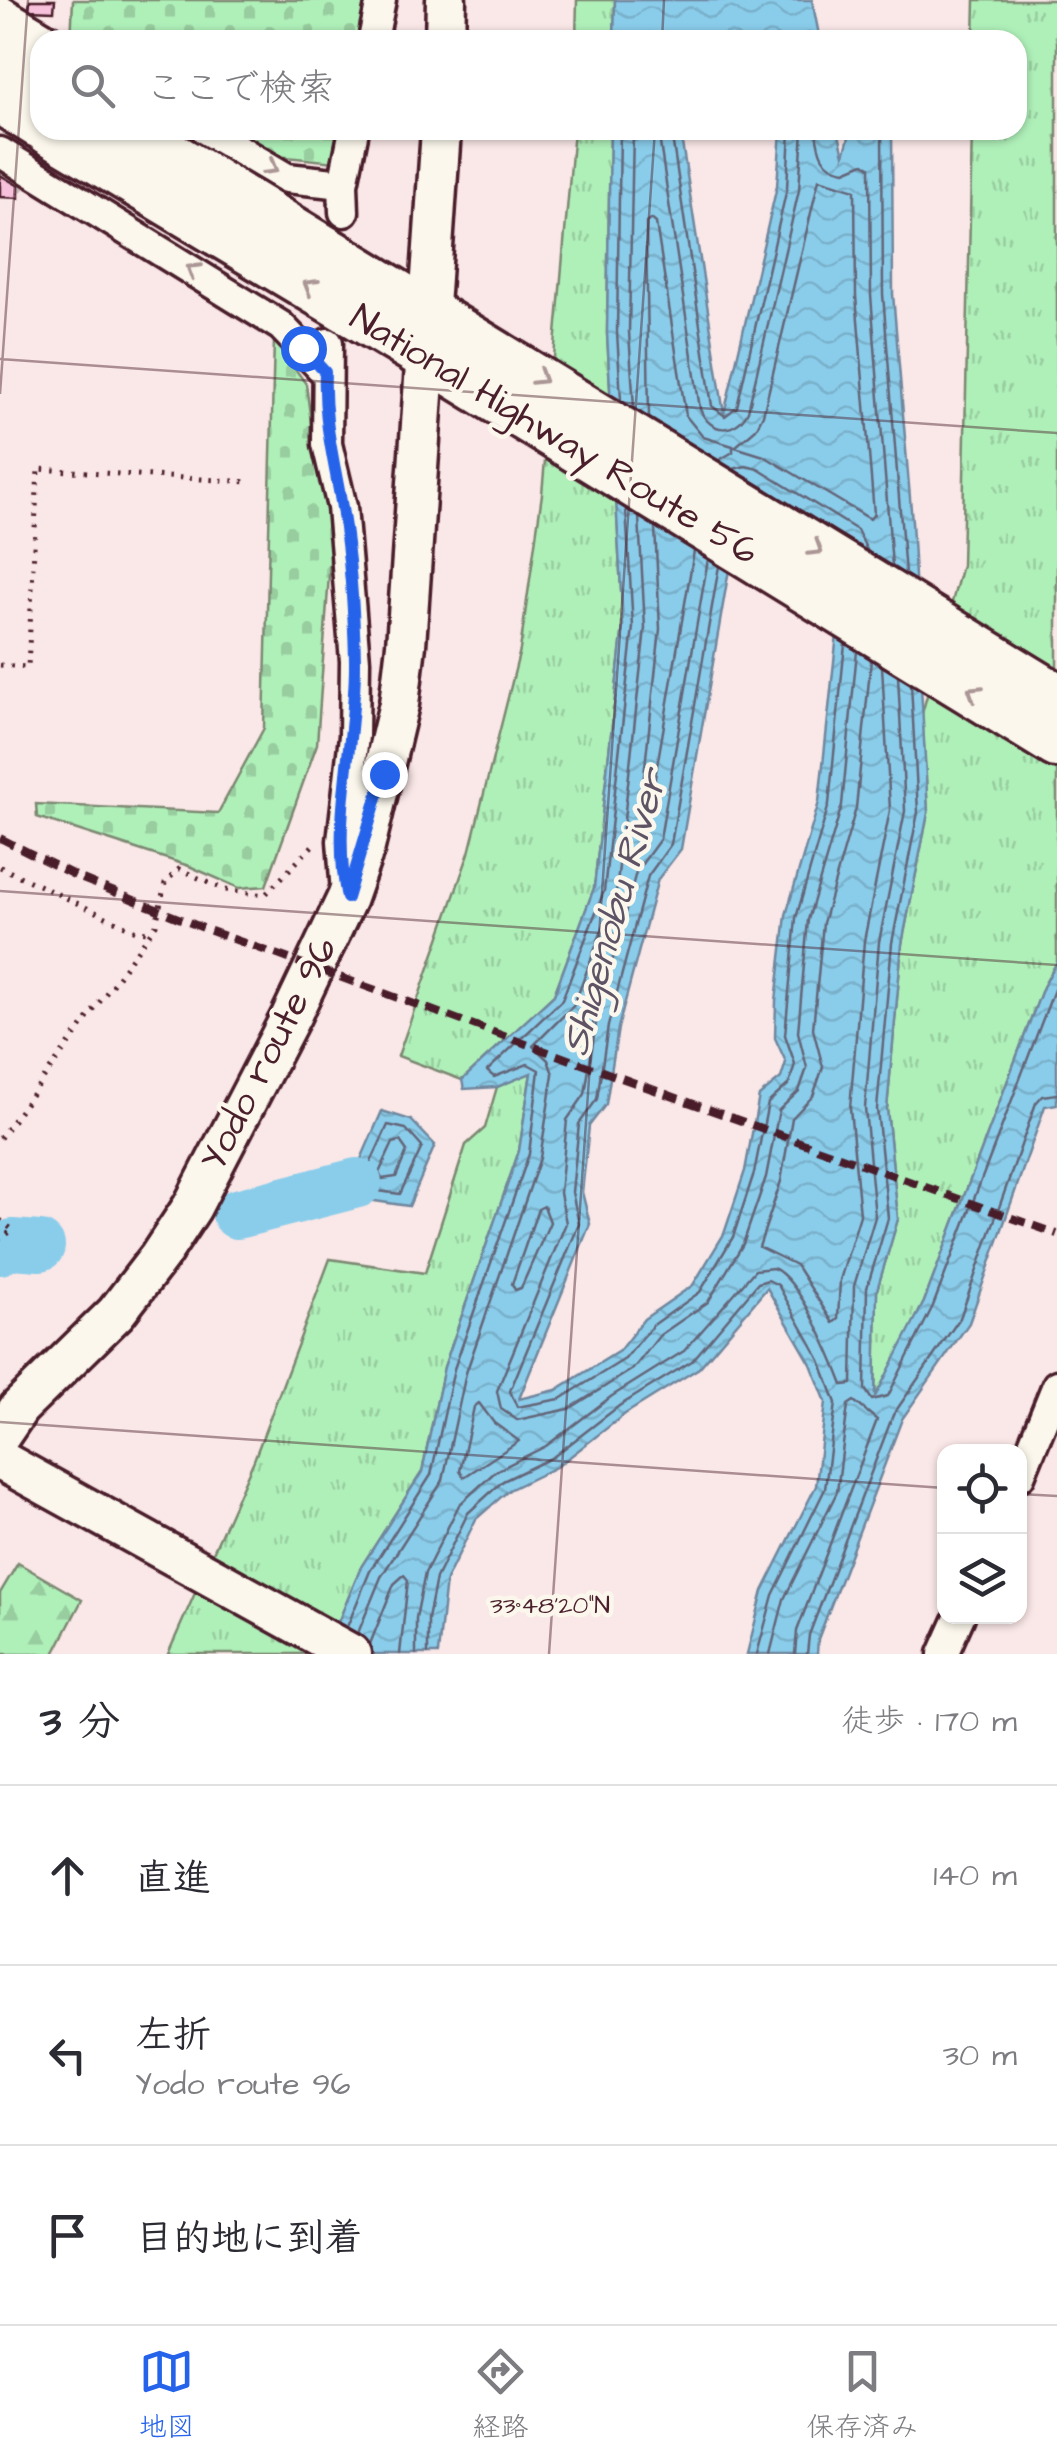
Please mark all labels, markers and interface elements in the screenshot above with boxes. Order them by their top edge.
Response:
search box [30,30,1027,140]
icon: search [65,58,120,113]
text: ここで検索 [145,63,335,115]
one-way arrow [260,156,278,175]
one-way arrow [186,263,204,282]
one-way arrow [303,279,321,298]
street label: National Highway Route 56 [339,292,768,579]
route start [281,326,327,372]
one-way arrow [529,366,547,385]
one-way arrow [805,537,823,556]
one-way arrow [967,685,985,704]
route end [362,752,408,798]
water label: Shigenobu River [548,760,684,1062]
street label: Yodo route 96 [188,928,350,1180]
map controls [937,1444,1027,1624]
button: locate [937,1444,1027,1534]
button: layers [937,1534,1027,1624]
text: 33°48'20"N [490,1588,610,1623]
text: 3 分 [40,1694,120,1752]
text: 徒歩 · 170 m [841,1699,1017,1744]
icon: ahead [40,1848,95,1903]
text: 直進 [135,1853,211,1905]
text: 140 m [933,1853,1017,1898]
text: 左折 [135,2010,211,2062]
icon: left [40,2028,95,2083]
text: 30 m [943,2033,1017,2078]
text: Yodo route 96 [135,2062,351,2107]
icon: arrive [40,2208,95,2263]
text: 目的地に到着 [135,2213,363,2265]
tab: 地図 [139,2344,195,2447]
tab: 経路 [472,2344,528,2447]
tab: 保存済み [806,2344,918,2447]

